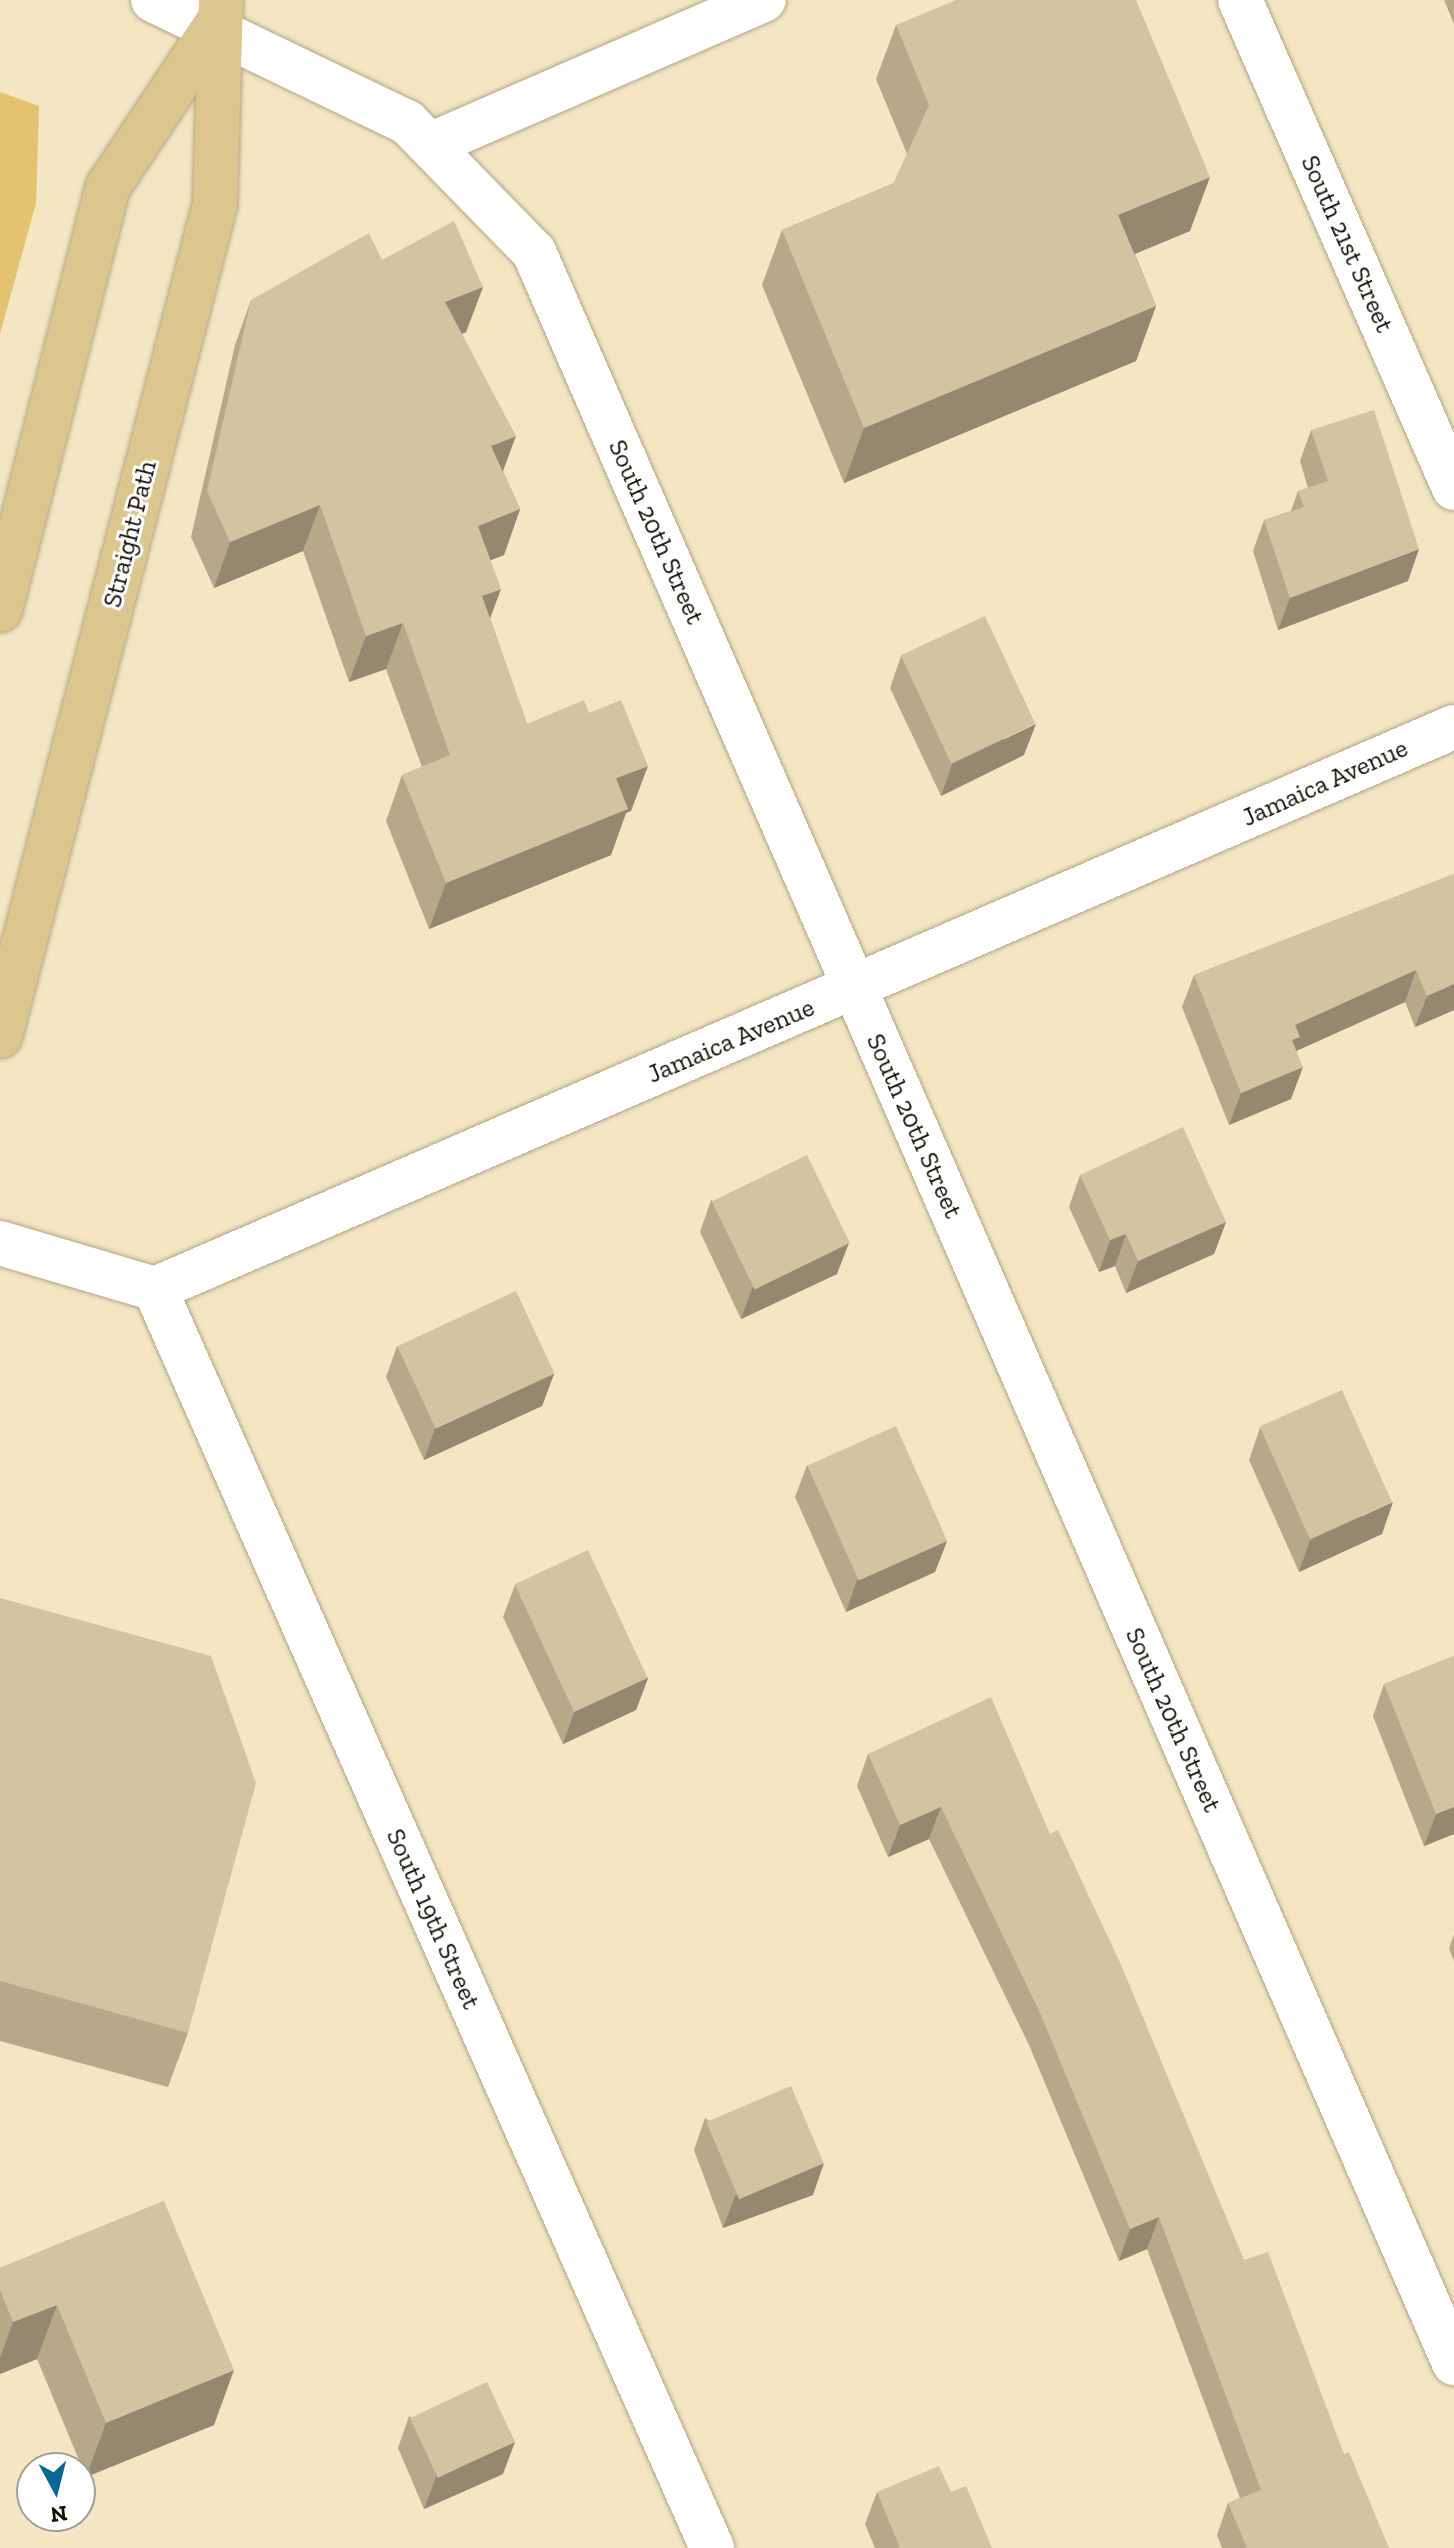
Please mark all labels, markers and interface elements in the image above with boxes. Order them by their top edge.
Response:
street label: South 21st Street [1294,151,1400,337]
street label: South 20th Street [601,435,711,629]
street label: Straight Path [97,457,163,611]
street label: Jamaica Avenue [1237,732,1413,834]
street label: Jamaica Avenue [643,992,819,1090]
street label: South 20th Street [859,1029,969,1223]
street label: South 20th Street [1118,1623,1228,1817]
street label: South 19th Street [379,1824,487,2014]
north arrow [16,2452,96,2532]
text: N [49,2500,69,2529]

